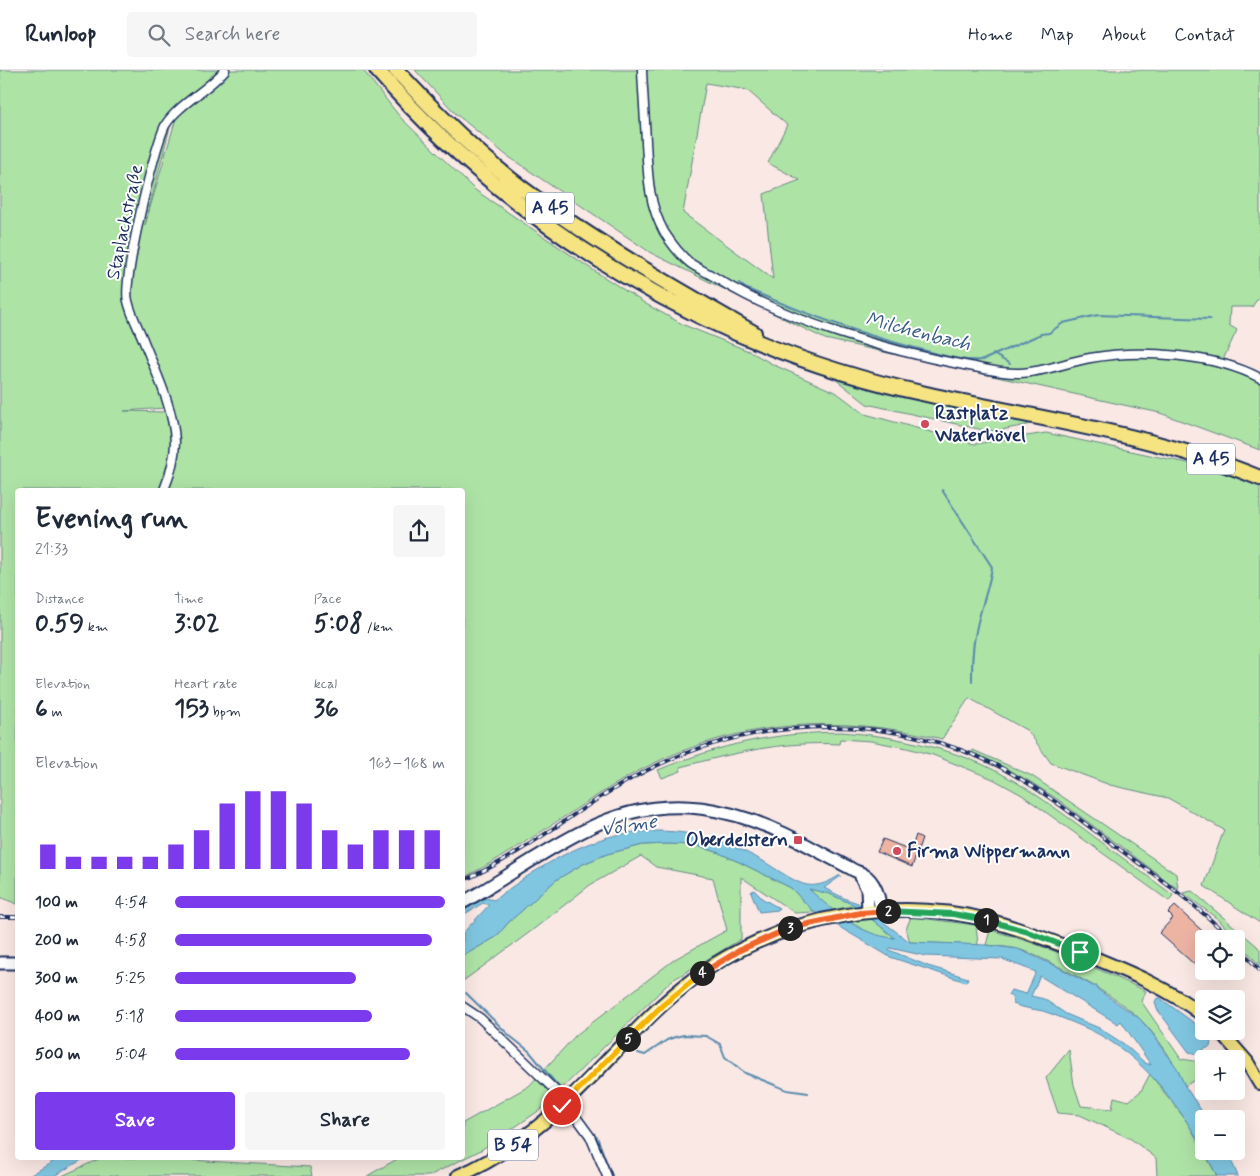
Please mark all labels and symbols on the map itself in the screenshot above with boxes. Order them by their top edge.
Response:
street label: Staplackstraße [101,162,149,282]
road number: A 45 [526,192,574,224]
water label: Milchenbach [862,306,974,358]
place label: Rastplatz Waterhövel [934,401,1026,448]
marker: Rastplatz Waterhövel [919,418,931,430]
road number: A 45 [1187,444,1235,474]
water label: Volme [599,808,660,844]
place label: Oberdelstern [686,828,788,853]
marker: Oberdelstern [792,834,804,846]
place label: Firma Wippermann [907,839,1071,864]
marker: Firma Wippermann [891,845,903,857]
pin: 2 [876,898,900,924]
pin: 1 [974,908,998,932]
pin: 3 [778,916,802,940]
pin [1059,931,1101,973]
pin: 4 [690,960,714,986]
pin: 5 [616,1026,640,1052]
pin [541,1085,583,1127]
road number: B 54 [488,1130,538,1160]

